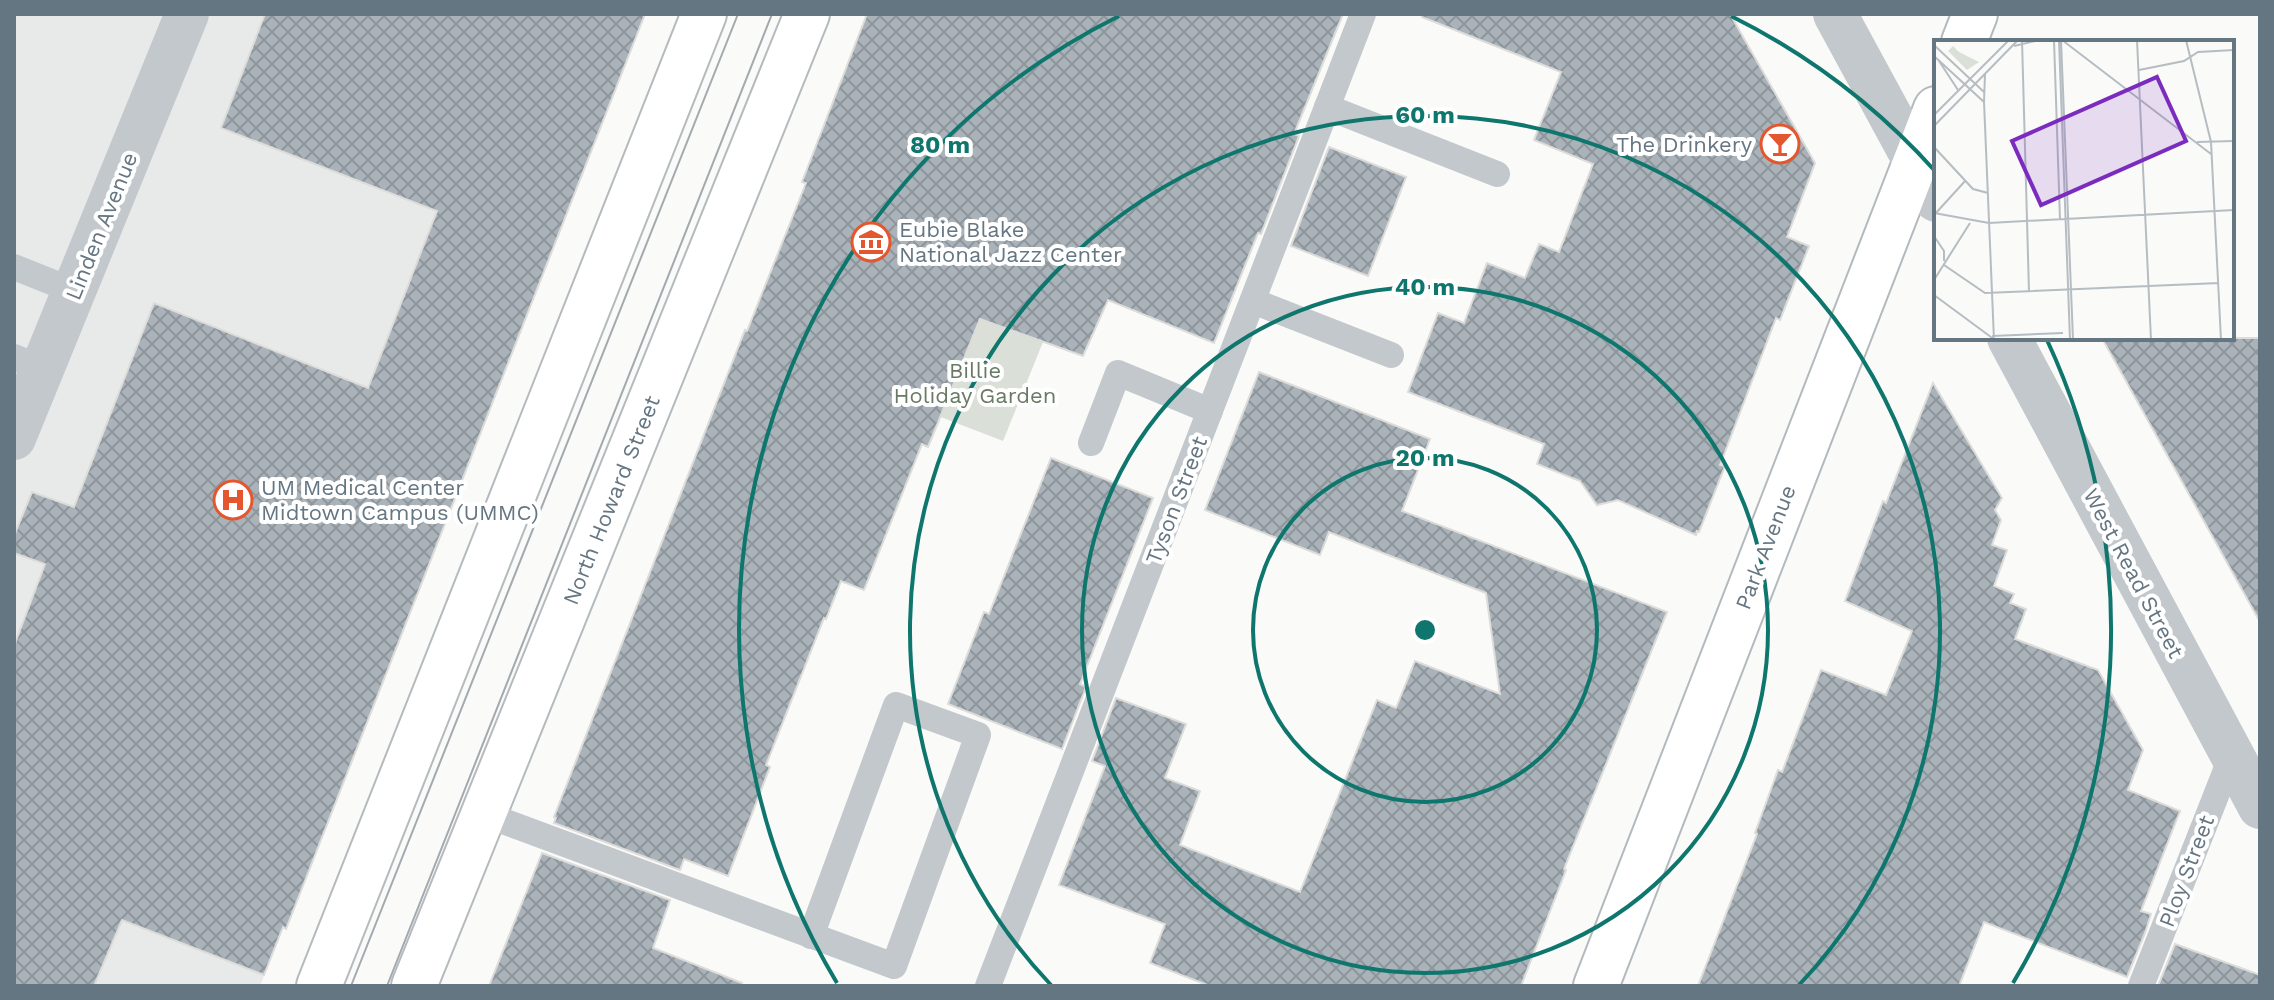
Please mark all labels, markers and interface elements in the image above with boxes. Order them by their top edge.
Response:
inset map [1934,40,2234,340]
text: 60 m [1395,101,1455,129]
bar icon: The Drinkery [1759,123,1801,165]
text: 80 m [910,131,970,159]
place label: The Drinkery [1616,132,1753,157]
street label: Linden Avenue [60,149,142,304]
place label: Eubie Blake National Jazz Center [899,217,1122,267]
museum icon: Eubie Blake National Jazz Center [850,221,892,263]
text: 40 m [1395,273,1455,301]
park label: Billie Holiday Garden [894,358,1056,408]
street label: North Howard Street [558,392,665,608]
street label: Tyson Street [1141,433,1212,568]
text: 20 m [1395,444,1455,472]
place label: UM Medical Center Midtown Campus (UMMC) [261,475,539,525]
hospital icon: UM Medical Center Midtown Campus (UMMC) [212,479,254,521]
street label: Park Avenue [1730,481,1801,613]
street label: West Read Street [2078,484,2189,662]
centre of rings [1411,616,1439,644]
street label: Ploy Street [2154,812,2219,931]

